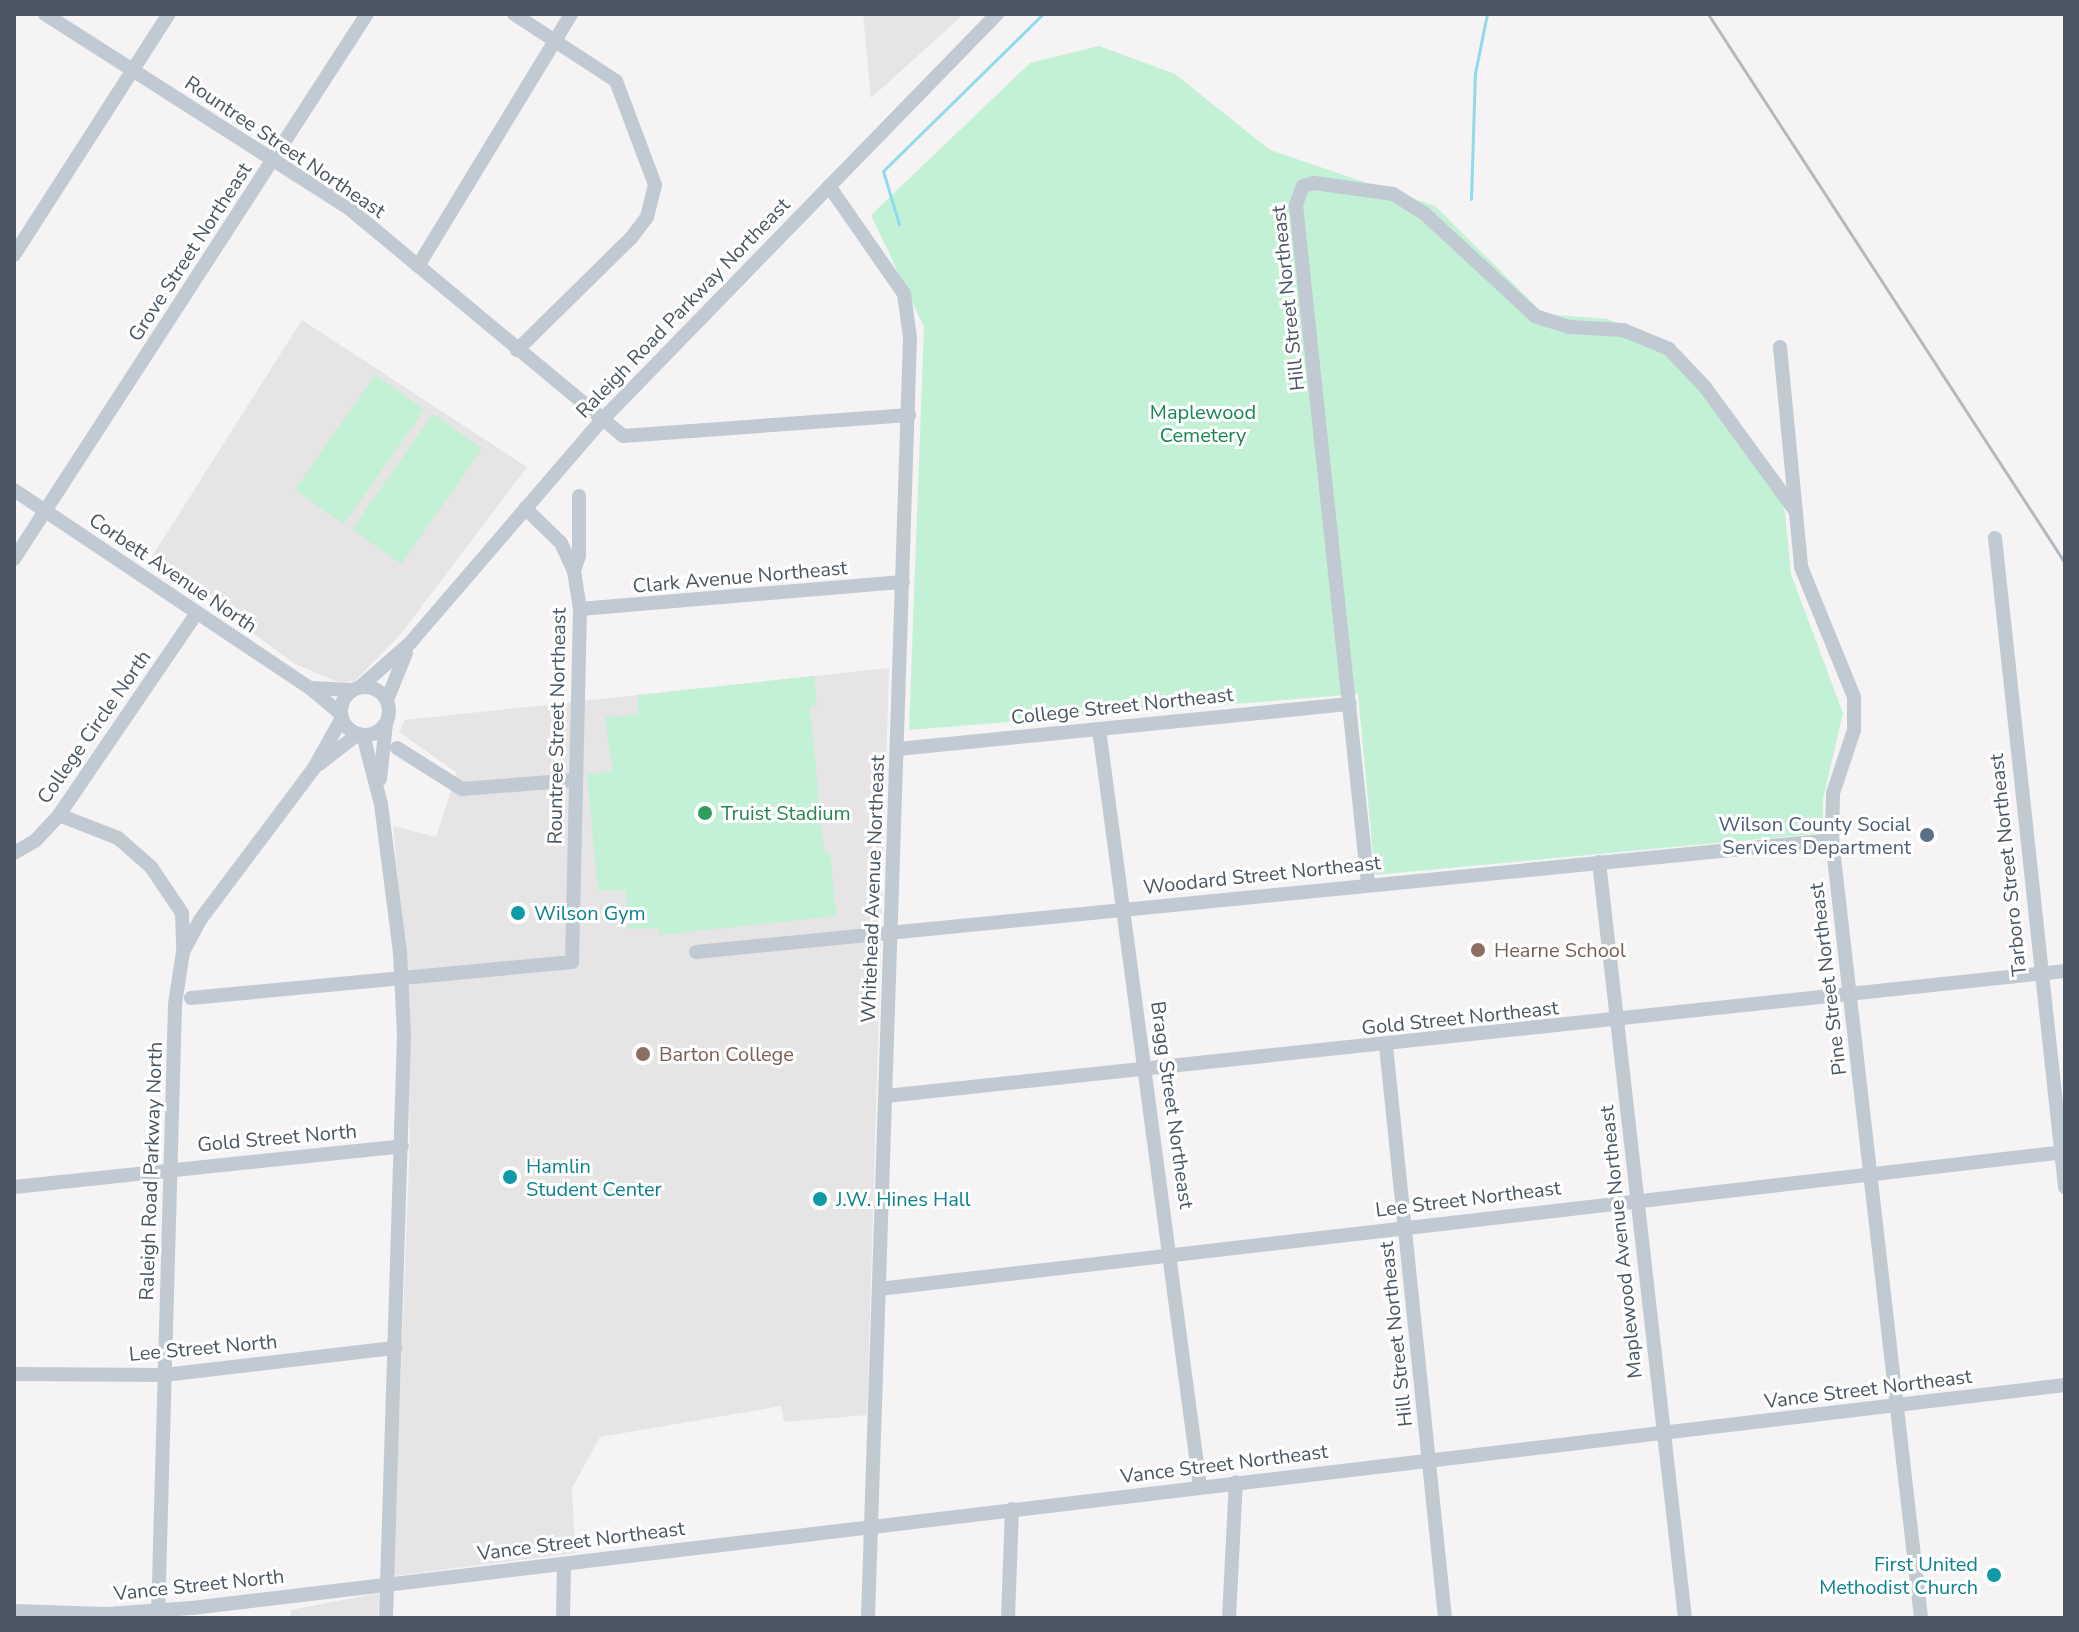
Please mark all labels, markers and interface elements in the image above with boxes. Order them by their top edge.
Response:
street label: Rountree Street Northeast [180,71,390,223]
street label: Grove Street Northeast [123,158,257,346]
street label: Raleigh Road Parkway Northeast [571,193,795,423]
street label: Hill Street Northeast [1266,204,1310,392]
park label: Maplewood Cemetery [1150,401,1256,448]
street label: Corbett Avenue North [84,508,262,638]
street label: Clark Avenue Northeast [632,556,848,598]
street label: Rountree Street Northeast [543,607,571,845]
street label: College Circle North [32,646,156,808]
street label: College Street Northeast [1010,682,1234,730]
street label: Tarboro Street Northeast [1984,752,2032,978]
street label: Whitehead Avenue Northeast [856,755,890,1023]
place label: Truist Stadium [721,801,851,825]
marker: Truist Stadium [696,804,714,822]
place label: Wilson County Social Services Department [1718,812,1911,859]
marker: Wilson County Social Services Department [1918,826,1936,844]
street label: Woodard Street Northeast [1142,851,1382,899]
street label: Pine Street Northeast [1804,881,1852,1077]
place label: Wilson Gym [534,901,646,925]
marker: Wilson Gym [509,904,527,922]
place label: Hearne School [1494,938,1626,962]
marker: Hearne School [1469,941,1487,959]
street label: Gold Street Northeast [1360,996,1560,1040]
street label: Bragg Street Northeast [1146,1000,1198,1210]
street label: Raleigh Road Parkway North [134,1041,168,1301]
place label: Barton College [659,1042,794,1066]
marker: Barton College [634,1045,652,1063]
street label: Maplewood Avenue Northeast [1595,1104,1647,1380]
street label: Gold Street North [196,1119,358,1157]
place label: Hamlin Student Center [526,1154,662,1201]
marker: Hamlin Student Center [501,1168,519,1186]
street label: Lee Street Northeast [1374,1176,1562,1222]
place label: J.W. Hines Hall [836,1187,971,1211]
marker: J.W. Hines Hall [811,1190,829,1208]
street label: Hill Street Northeast [1374,1240,1418,1428]
street label: Lee Street North [128,1330,278,1366]
street label: Vance Street Northeast [1763,1364,1973,1414]
street label: Vance Street Northeast [1119,1439,1329,1489]
street label: Vance Street Northeast [476,1516,686,1566]
place label: First United Methodist Church [1819,1552,1978,1599]
street label: Vance Street North [113,1564,285,1606]
marker: First United Methodist Church [1985,1566,2003,1584]

